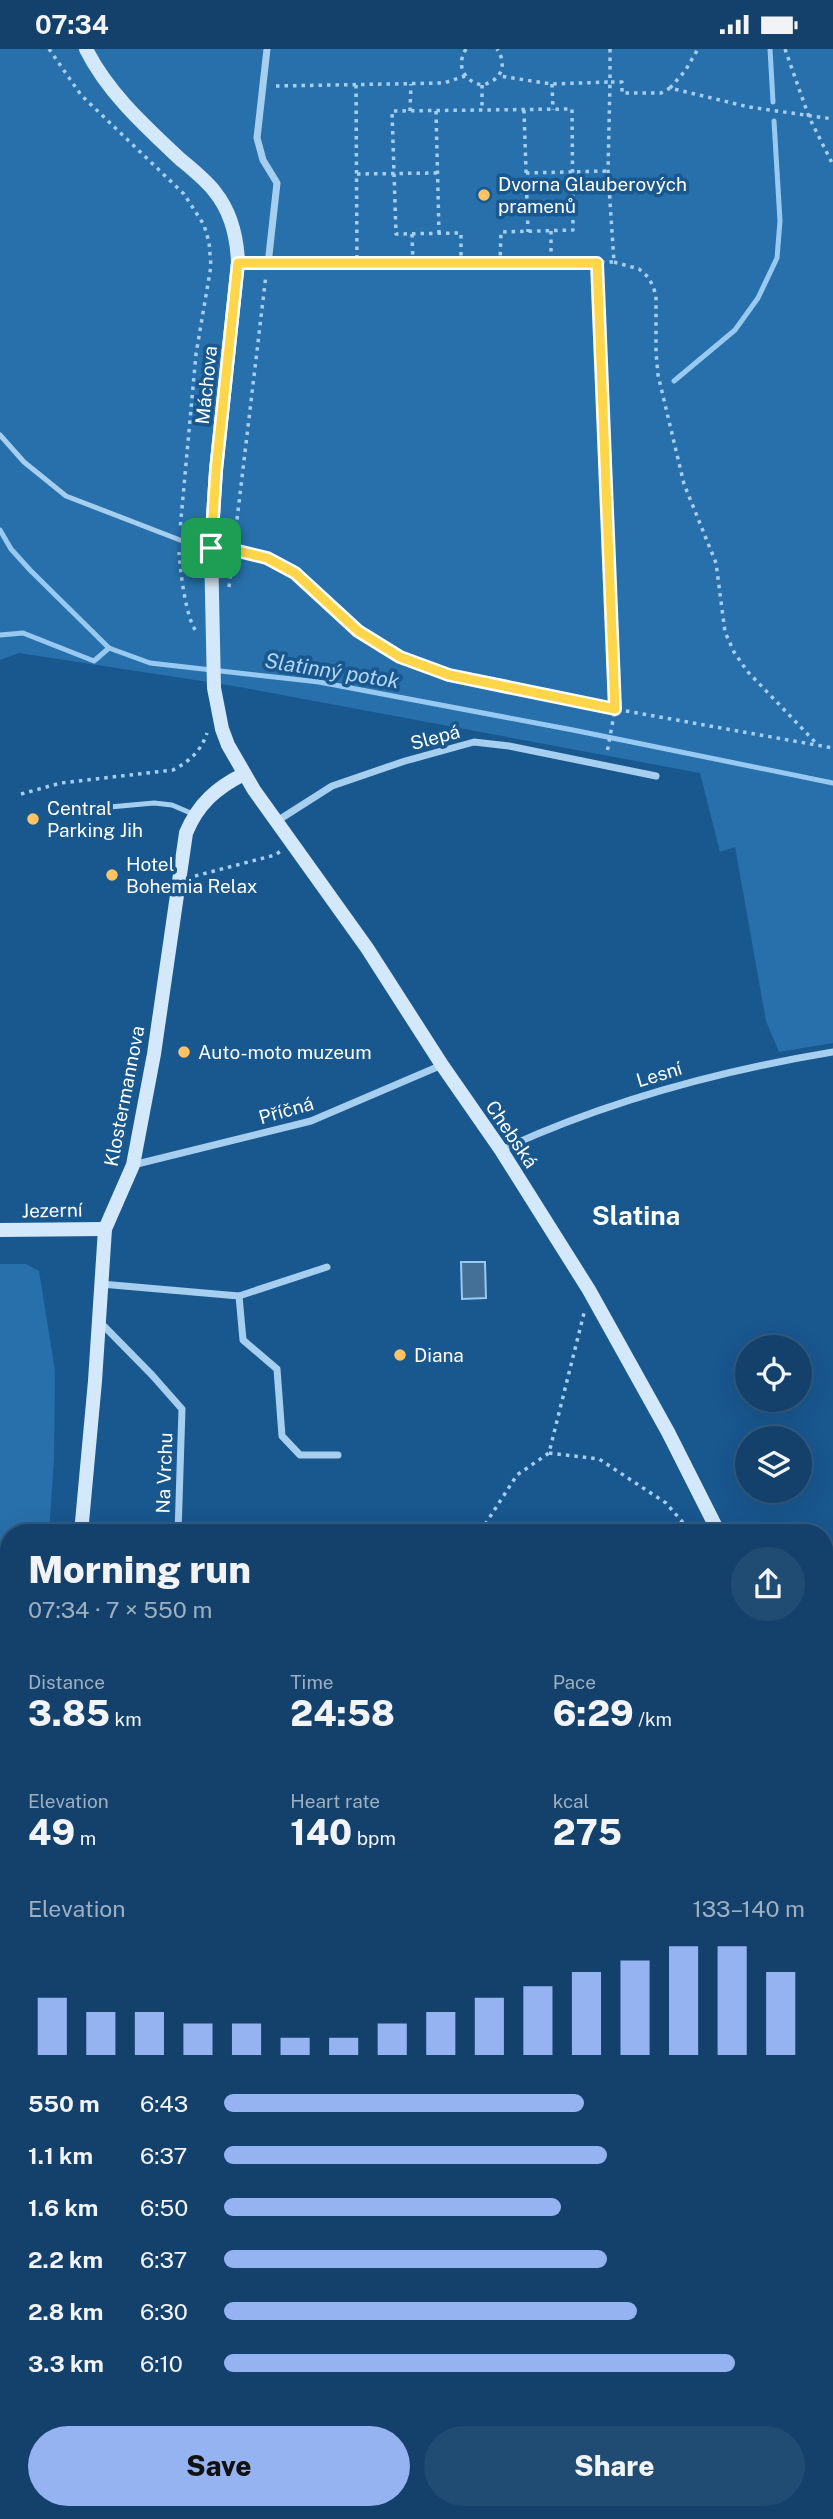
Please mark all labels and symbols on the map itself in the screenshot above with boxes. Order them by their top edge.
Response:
place label: Dvorna Glauberových pramenů [498,173,687,217]
marker: Dvorna Glauberových pramenů [476,187,492,203]
street label: Máchova [191,345,221,425]
pin [181,518,241,578]
water label: Slatinný potok [263,648,402,694]
street label: Slepá [408,720,462,754]
place label: Central Parking Jih [47,797,143,841]
marker: Central Parking Jih [25,811,41,827]
place label: Hotel Bohemia Relax [126,853,258,897]
marker: Hotel Bohemia Relax [104,867,120,883]
street label: Klostermannova [100,1024,148,1168]
place label: Auto-moto muzeum [198,1041,372,1063]
marker: Auto-moto muzeum [176,1044,192,1060]
street label: Lesní [634,1057,685,1091]
street label: Příčná [256,1092,316,1128]
street label: Chebská [481,1096,543,1172]
street label: Jezerní [21,1198,83,1222]
district label: Slatina [592,1200,680,1231]
place label: Diana [414,1344,464,1366]
marker: Diana [392,1347,408,1363]
street label: Na Vrchu [152,1432,176,1514]

